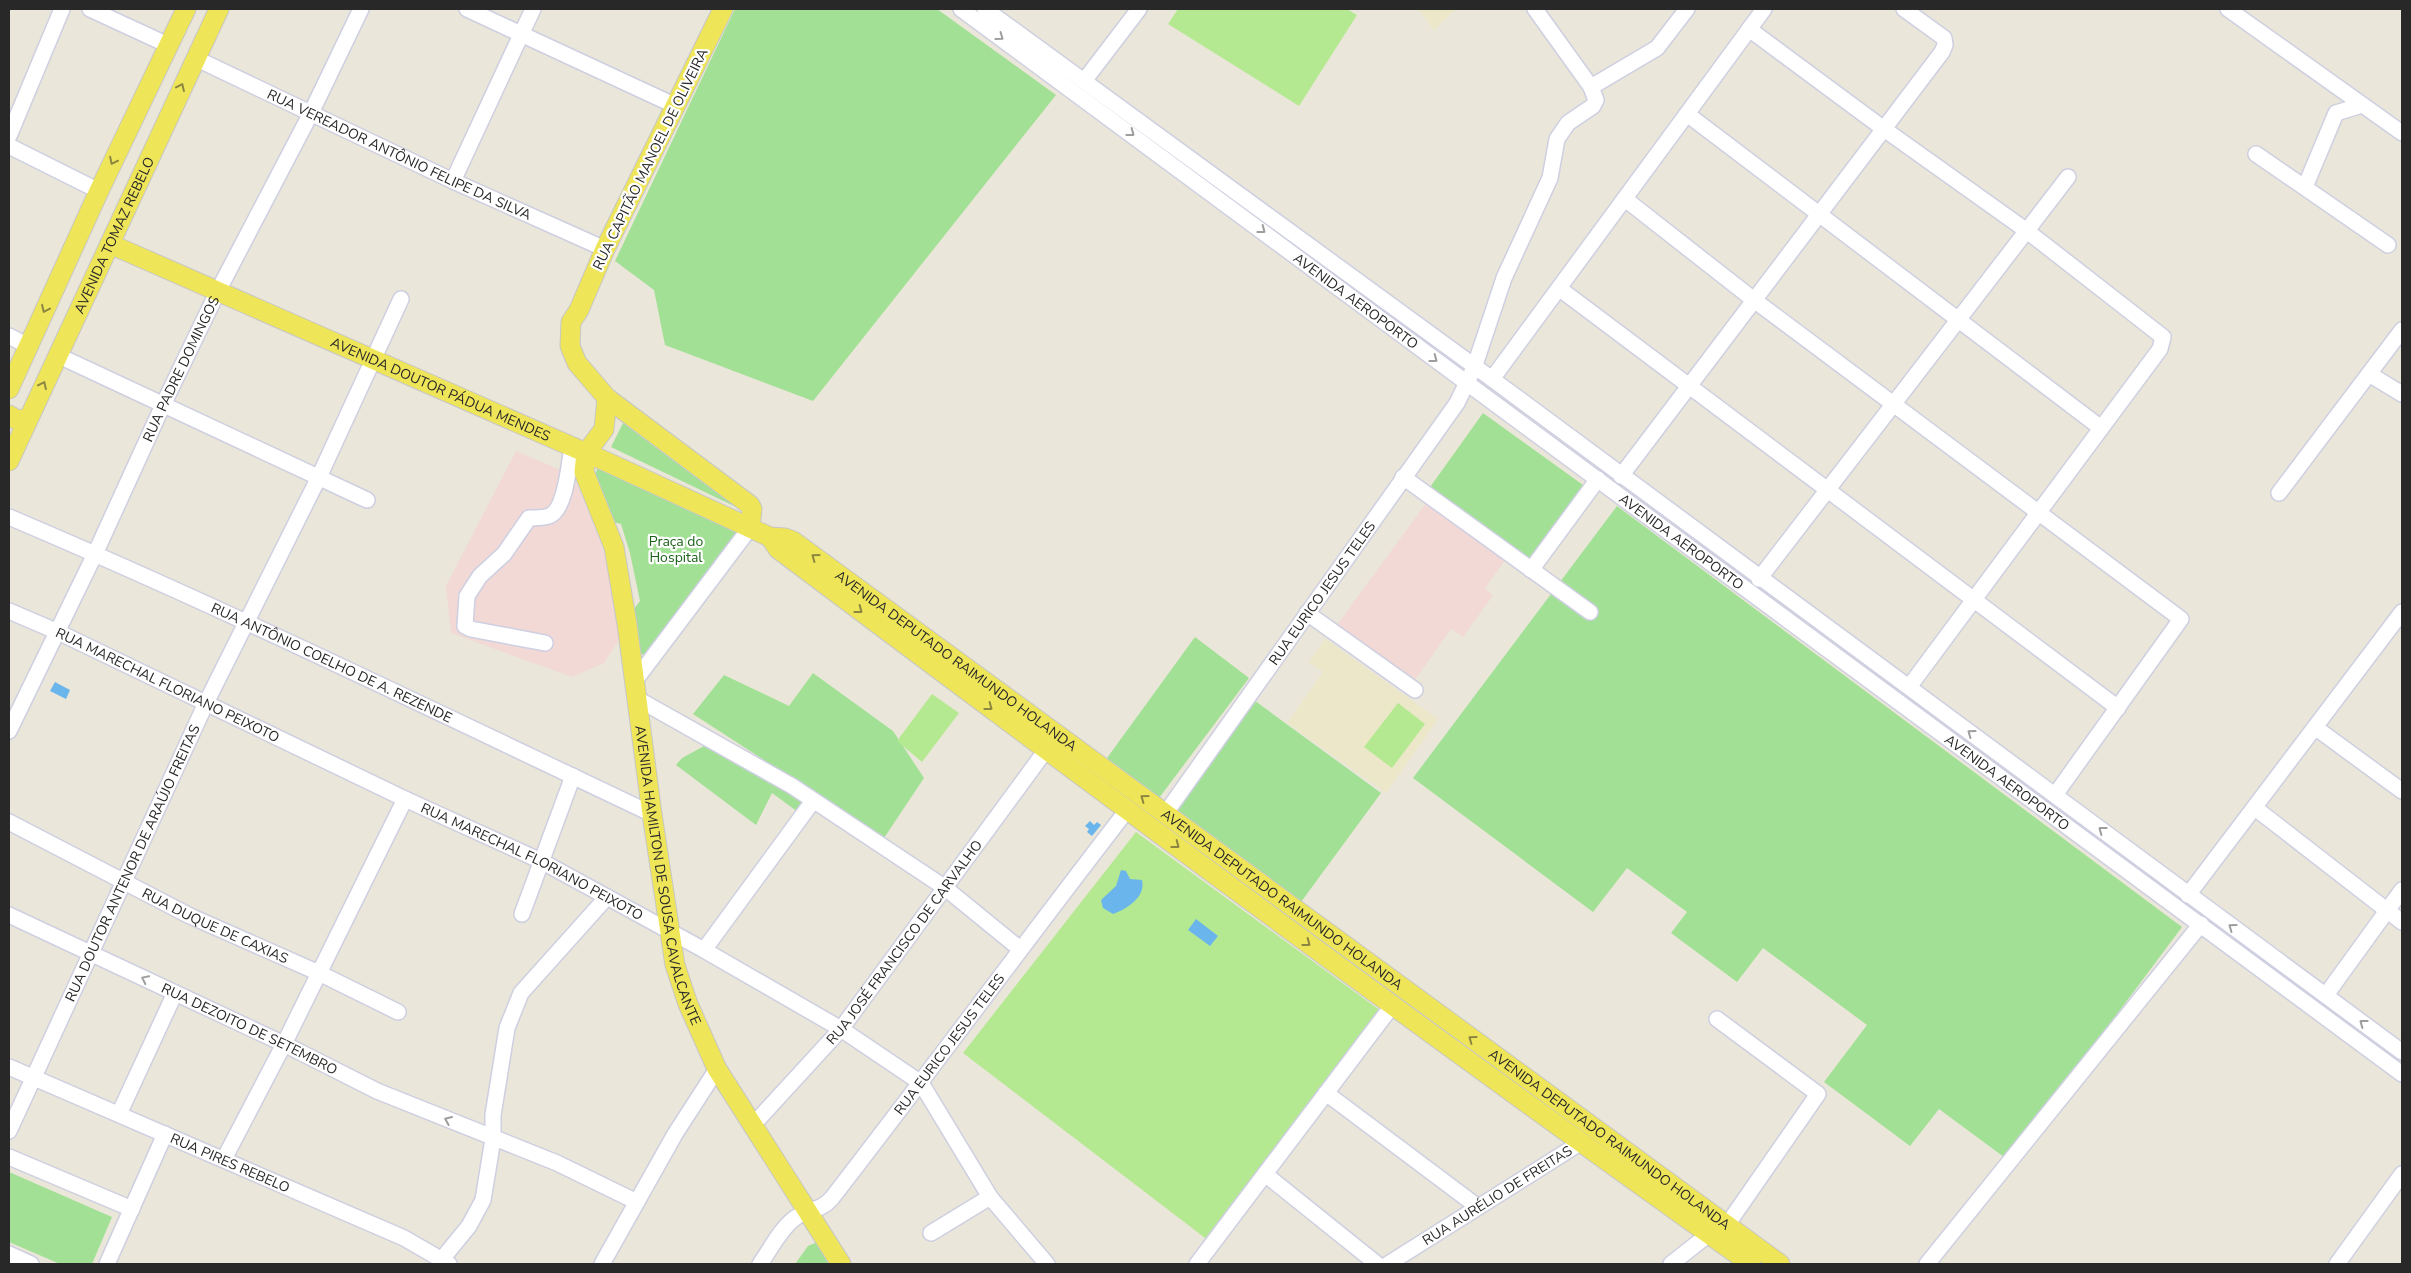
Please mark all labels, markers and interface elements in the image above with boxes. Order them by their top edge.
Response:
one-way arrow [994,31,1004,40]
street label: RUA CAPITÃO MANOEL DE OLIVEIRA [588,45,713,273]
one-way arrow [175,83,186,92]
street label: RUA VEREADOR ANTÔNIO FELIPE DA SILVA [264,85,534,225]
one-way arrow [1125,127,1135,136]
street label: AVENIDA TOMAZ REBELO [70,154,159,317]
one-way arrow [109,156,119,165]
one-way arrow [1256,224,1266,233]
street label: AVENIDA AEROPORTO [1289,249,1422,354]
street label: RUA PADRE DOMINGOS [138,292,224,445]
one-way arrow [40,304,51,313]
street label: AVENIDA DOUTOR PÁDUA MENDES [328,333,554,446]
one-way arrow [1428,353,1437,361]
one-way arrow [37,381,48,390]
street label: AVENIDA AEROPORTO [1615,489,1748,594]
street label: RUA EURICO JESUS TELES [1265,517,1380,669]
park label: Praça do Hospital [649,532,703,567]
one-way arrow [811,554,821,563]
street label: AVENIDA DEPUTADO RAIMUNDO HOLANDA [831,566,1081,756]
street label: RUA ANTÔNIO COELHO DE A. REZENDE [208,598,455,727]
one-way arrow [853,604,863,613]
street label: RUA MARECHAL FLORIANO PEIXOTO [52,623,282,747]
one-way arrow [983,702,992,710]
street label: RUA DOUTOR ANTENOR DE ARAÚJO FREITAS [61,721,205,1005]
street label: AVENIDA HAMILTON DE SOUSA CAVALCANTE [630,724,705,1028]
street label: AVENIDA AEROPORTO [1941,730,2073,835]
one-way arrow [1967,730,1977,739]
one-way arrow [1140,795,1150,804]
street label: RUA MARECHAL FLORIANO PEIXOTO [418,799,646,925]
street label: AVENIDA DEPUTADO RAIMUNDO HOLANDA [1157,805,1407,995]
one-way arrow [2098,827,2108,836]
street label: RUA JOSÉ FRANCISCO DE CARVALHO [822,836,987,1049]
one-way arrow [1170,840,1179,848]
street label: RUA DUQUE DE CAXIAS [139,884,292,968]
one-way arrow [2228,924,2238,933]
one-way arrow [1301,937,1310,945]
street label: RUA EURICO JESUS TELES [890,970,1009,1119]
one-way arrow [141,975,150,985]
street label: RUA DEZOITO DE SETEMBRO [158,979,341,1080]
one-way arrow [2359,1020,2369,1029]
one-way arrow [1468,1036,1478,1045]
street label: AVENIDA DEPUTADO RAIMUNDO HOLANDA [1485,1045,1734,1235]
one-way arrow [444,1116,453,1127]
street label: RUA PIRES REBELO [167,1129,293,1197]
street label: RUA AURÉLIO DE FREITAS [1419,1141,1576,1250]

